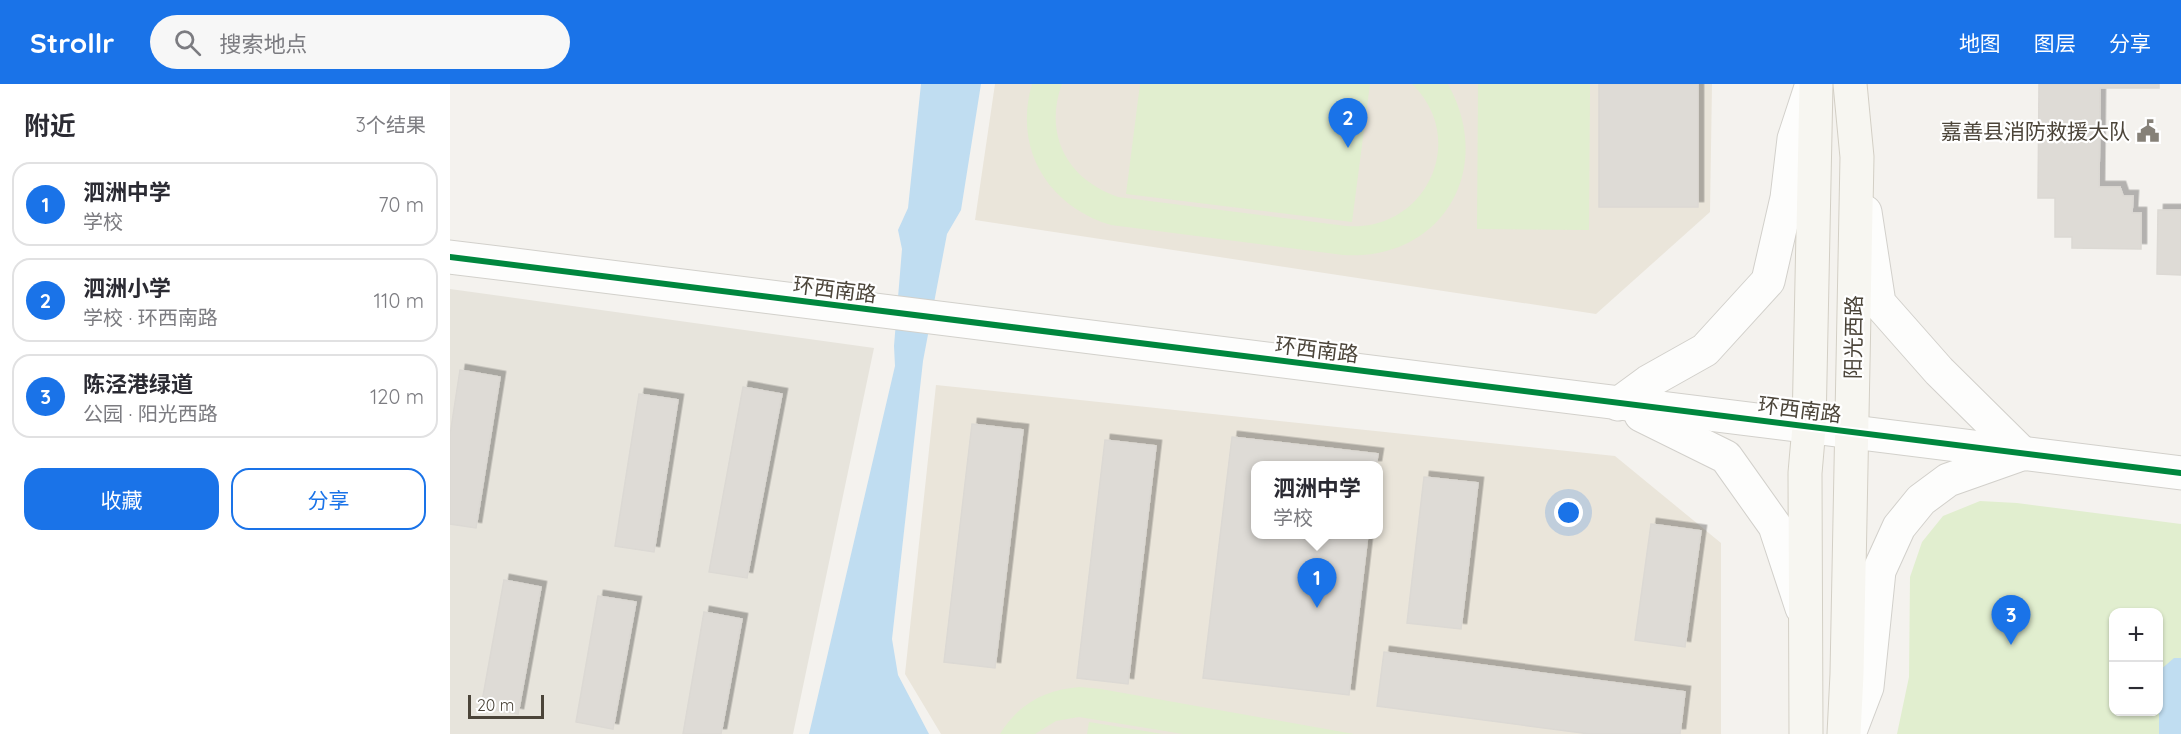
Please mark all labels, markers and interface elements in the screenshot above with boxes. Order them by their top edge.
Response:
search box [150,15,570,69]
text: Strollr [30,25,114,60]
icon: search [171,26,204,59]
text: 搜索地点 [219,30,307,58]
text: 地图 [1959,30,2001,56]
text: 图层 [2034,30,2076,56]
text: 分享 [2109,30,2151,56]
pin: 2 [1328,98,1368,148]
text: 附近 [24,109,76,142]
text: 3个结果 [356,112,426,137]
place label: 嘉善县消防救援大队 [1941,118,2130,144]
public building icon: 嘉善县消防救援大队 [2135,118,2161,144]
text: 泗洲中学 [83,178,171,206]
text: 1 [42,192,49,217]
text: 70 m [378,192,424,217]
text: 学校 [83,209,123,234]
street label: 环西南路 [792,271,878,307]
text: 泗洲小学 [83,274,171,302]
text: 2 [40,288,51,313]
text: 110 m [374,288,424,313]
street label: 阳光西路 [1839,295,1867,379]
text: 学校 · 环西南路 [83,305,218,330]
street label: 环西南路 [1274,331,1360,367]
text: 陈泾港绿道 [83,370,193,398]
text: 3 [40,384,51,409]
text: 120 m [370,384,424,409]
street label: 环西南路 [1757,391,1843,427]
text: 公园 · 阳光西路 [83,401,218,426]
popup [1251,461,1383,539]
button: 收藏 [24,468,219,530]
button: 分享 [231,468,426,530]
text: 泗洲中学 [1273,474,1361,502]
your location [1554,498,1583,527]
text: 学校 [1273,505,1313,530]
pin: 1 [1298,558,1336,608]
pin: 3 [1992,596,2030,645]
map controls [2109,608,2163,716]
button: + [2109,608,2163,662]
button: − [2109,662,2163,716]
scale bar [468,692,544,720]
text: 20 m [477,695,514,715]

